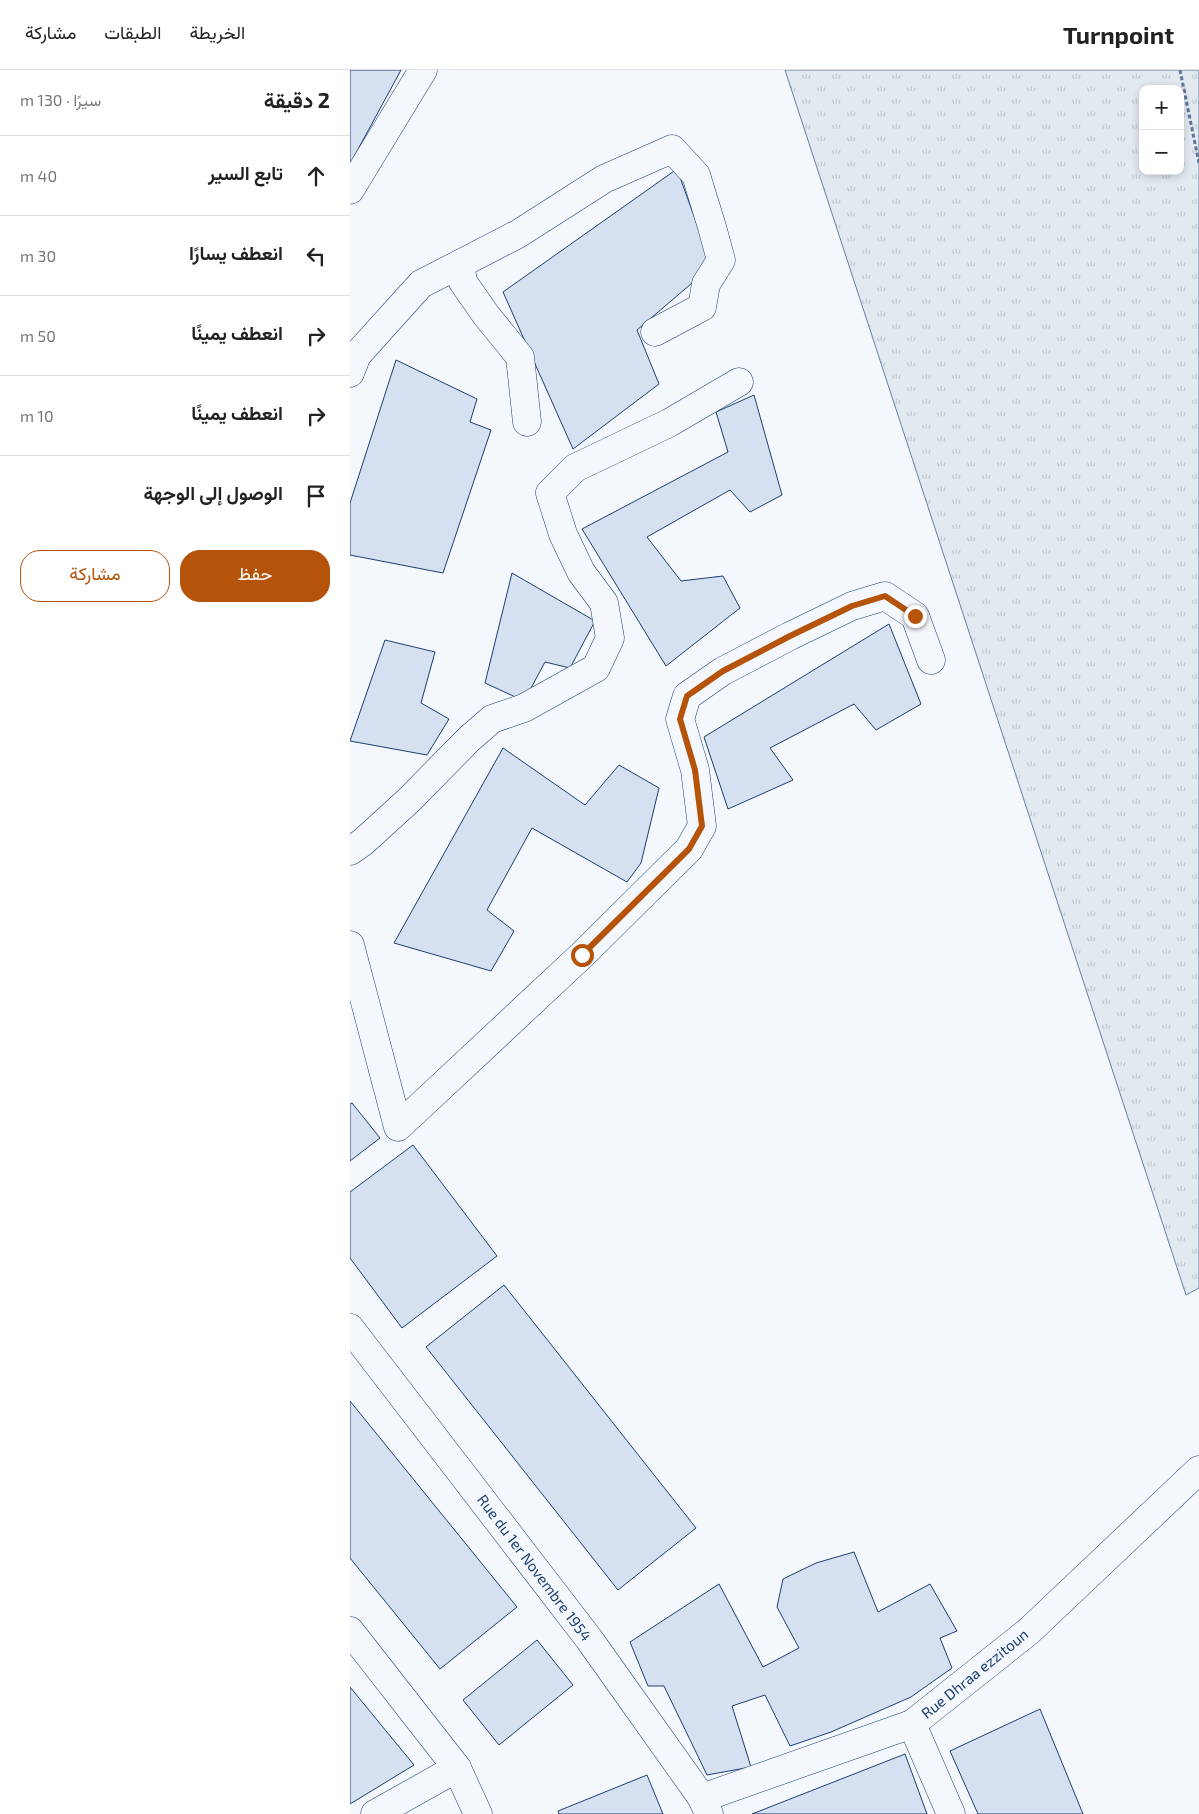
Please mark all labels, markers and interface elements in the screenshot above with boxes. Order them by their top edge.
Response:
text: Turnpoint [1063,20,1174,49]
text: مشاركة [25,21,76,43]
text: الطبقات [104,21,161,43]
text: الخريطة [189,21,245,43]
map controls [1139,85,1184,175]
button: + [1139,85,1184,130]
text: 2 دقيقة [264,87,330,112]
text: سيرًا · 130 m [20,90,101,109]
button: − [1139,130,1184,175]
text: تابع السير [208,161,283,184]
icon: ahead [302,162,330,190]
text: 40 m [20,166,57,185]
text: انعطف يسارًا [189,241,283,264]
icon: left [302,242,330,270]
text: 30 m [20,246,56,265]
text: انعطف يمينًا [191,321,283,344]
icon: right [302,322,330,350]
text: 50 m [20,326,56,345]
text: انعطف يمينًا [191,401,283,424]
icon: right [302,402,330,430]
text: 10 m [20,406,54,425]
text: الوصول إلى الوجهة [143,481,283,504]
icon: arrive [302,482,330,510]
button: مشاركة [20,550,170,602]
button: حفظ [180,550,330,602]
route end [904,605,927,628]
route start [571,944,594,967]
street label: Rue du 1er Novembre 1954 [474,1491,596,1644]
street label: Rue Dhraa ezzitoun [917,1625,1031,1722]

